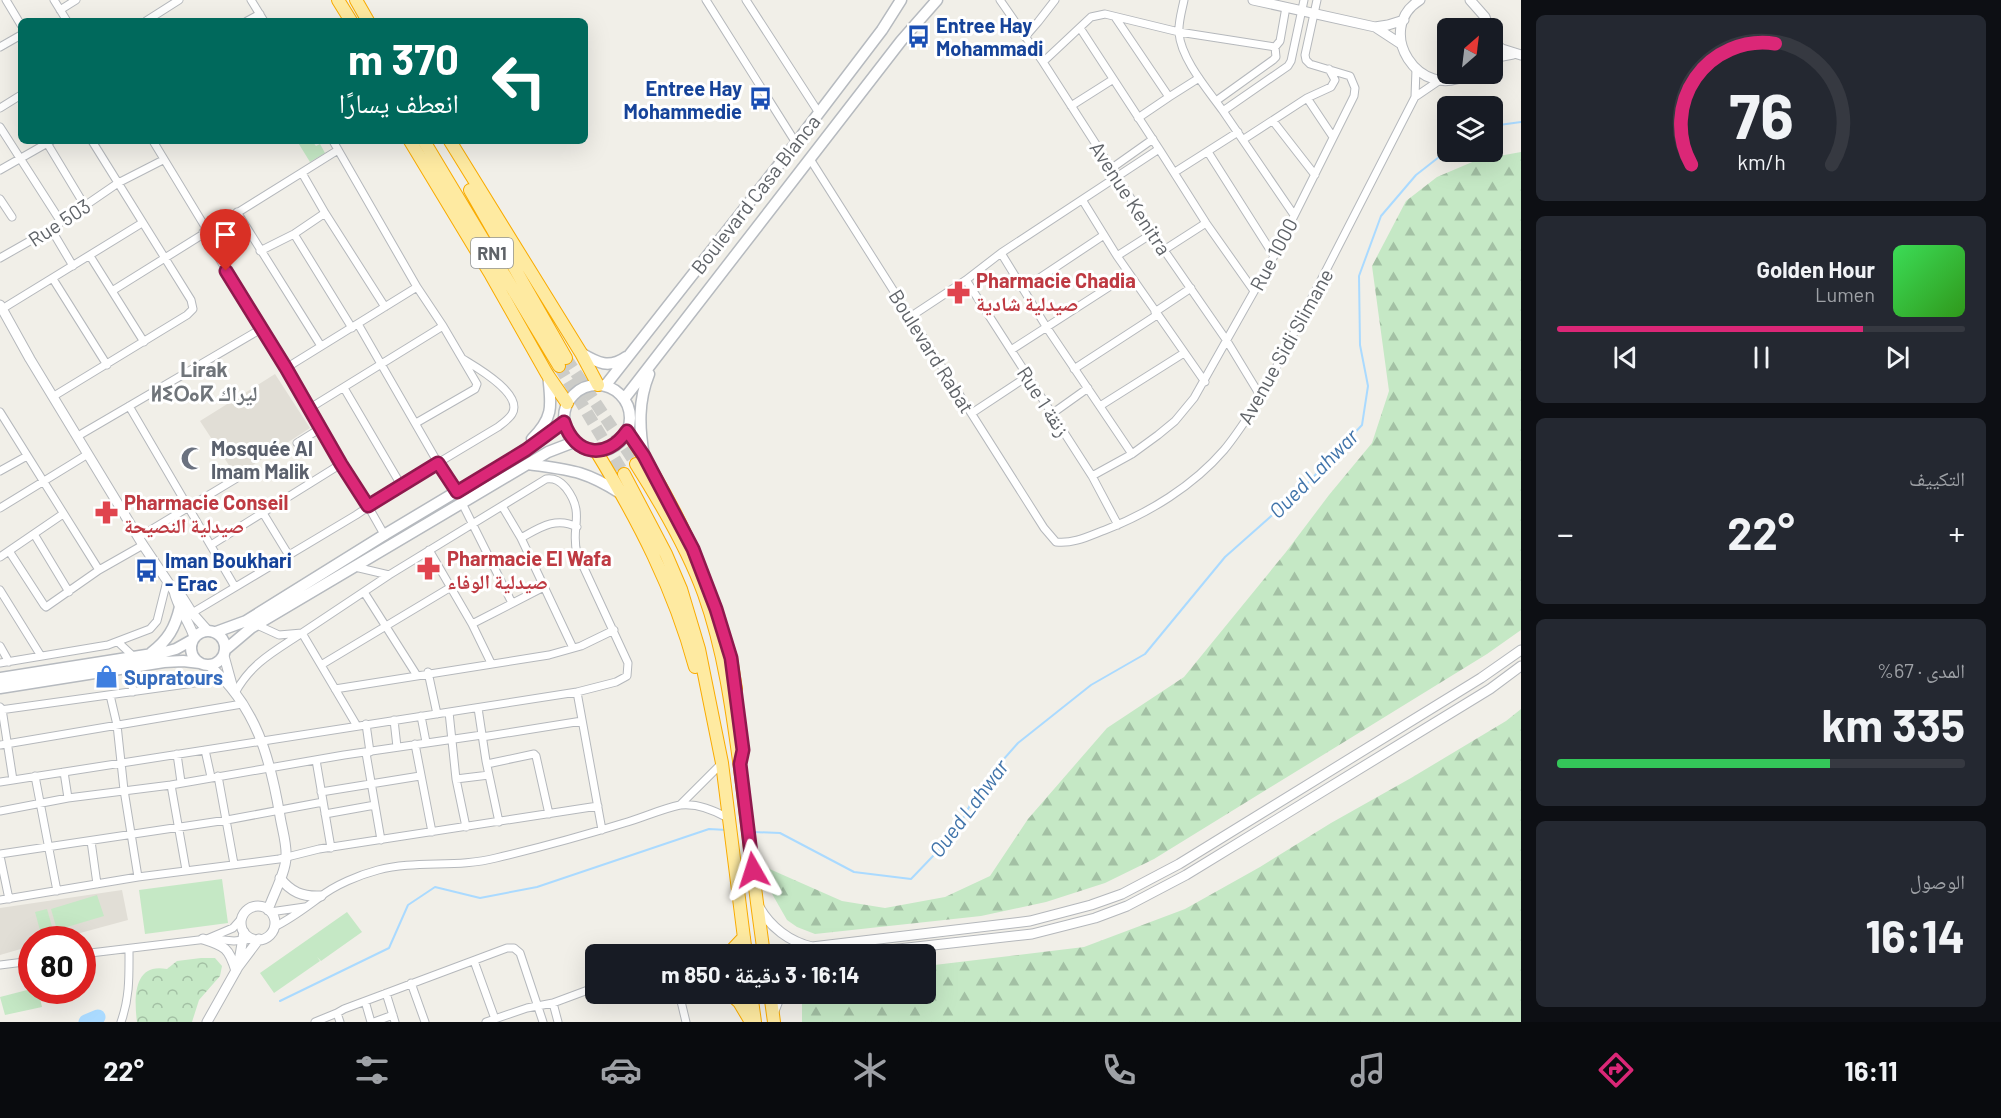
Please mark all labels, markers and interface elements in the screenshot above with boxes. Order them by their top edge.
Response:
place label: Entree Hay Mohammadi [936,13,1043,60]
north arrow [1437,18,1503,84]
map controls [1437,18,1503,162]
bus stop icon: Entree Hay Mohammadi [905,23,931,49]
text: 370 m [348,33,459,83]
icon: left [480,42,558,120]
place label: Entree Hay Mohammedie [623,76,742,123]
text: 76 [1729,77,1793,151]
text: انعطف يسارًا [339,86,459,118]
bus stop icon: Entree Hay Mohammedie [747,86,773,112]
button: layers [1437,96,1503,162]
street label: Boulevard Casa Blanca [685,110,825,278]
street label: Avenue Kenitra [1085,137,1177,259]
text: km/h [1737,150,1785,175]
street label: Rue 503 [23,193,95,251]
pin [200,209,251,271]
street label: Rue 1000 [1244,214,1302,294]
icon: arrive [209,218,242,251]
road number: RN1 [471,238,513,268]
text: Golden Hour [1757,256,1875,282]
street label: Avenue Sidi Slimane [1232,264,1338,428]
place label: Pharmacie Chadia صيدلية شادية [976,268,1136,316]
pharmacy icon: Pharmacie Chadia صيدلية شادية [945,279,971,305]
text: Lumen [1815,282,1875,306]
street label: Boulevard Rabat [884,285,980,417]
icon: previous [1609,341,1642,374]
icon: pause [1745,341,1778,374]
icon: next [1881,341,1914,374]
district label: Lirak ⵍⵉⵔⴰⴽ ليراك [150,356,258,406]
street label: Rue 1 زنقة [1013,361,1075,441]
water label: Oued Lahwar [1263,423,1363,523]
place label: Mosquée Al Imam Malik [211,436,313,483]
mosque icon: Mosquée Al Imam Malik [180,446,206,472]
text: التكييف [1909,466,1965,490]
place label: Pharmacie Conseil صيدلية النصيحة [124,490,288,538]
pharmacy icon: Pharmacie Conseil صيدلية النصيحة [93,500,119,526]
text: 22° [1727,505,1795,559]
text: − [1557,513,1574,553]
text: + [1948,513,1965,553]
place label: Pharmacie El Wafa صيدلية الوفاء [447,546,612,594]
place label: Iman Boukhari - Erac [165,548,292,595]
pharmacy icon: Pharmacie El Wafa صيدلية الوفاء [416,556,442,582]
bus stop icon: Iman Boukhari - Erac [134,558,160,584]
text: المدى · 67% [1877,658,1965,682]
shop icon: Supratours [93,664,119,690]
place label: Supratours [124,665,223,689]
text: 335 km [1822,697,1965,751]
water label: Oued Lahwar [923,754,1013,862]
position arrow [721,838,785,902]
text: الوصول [1910,869,1965,893]
text: 16:14 [1865,908,1965,962]
speed limit sign: 80 [18,926,96,1004]
text: 16:14 · 3 دقيقة · 850 m [661,961,860,987]
icon: filters [351,1049,393,1091]
icon: car [600,1049,642,1091]
icon: climate [849,1049,891,1091]
icon: phone [1098,1049,1140,1091]
icon: music [1347,1049,1389,1091]
icon: directions [1595,1049,1637,1091]
text: 22° [103,1054,144,1086]
text: 16:11 [1844,1054,1898,1086]

